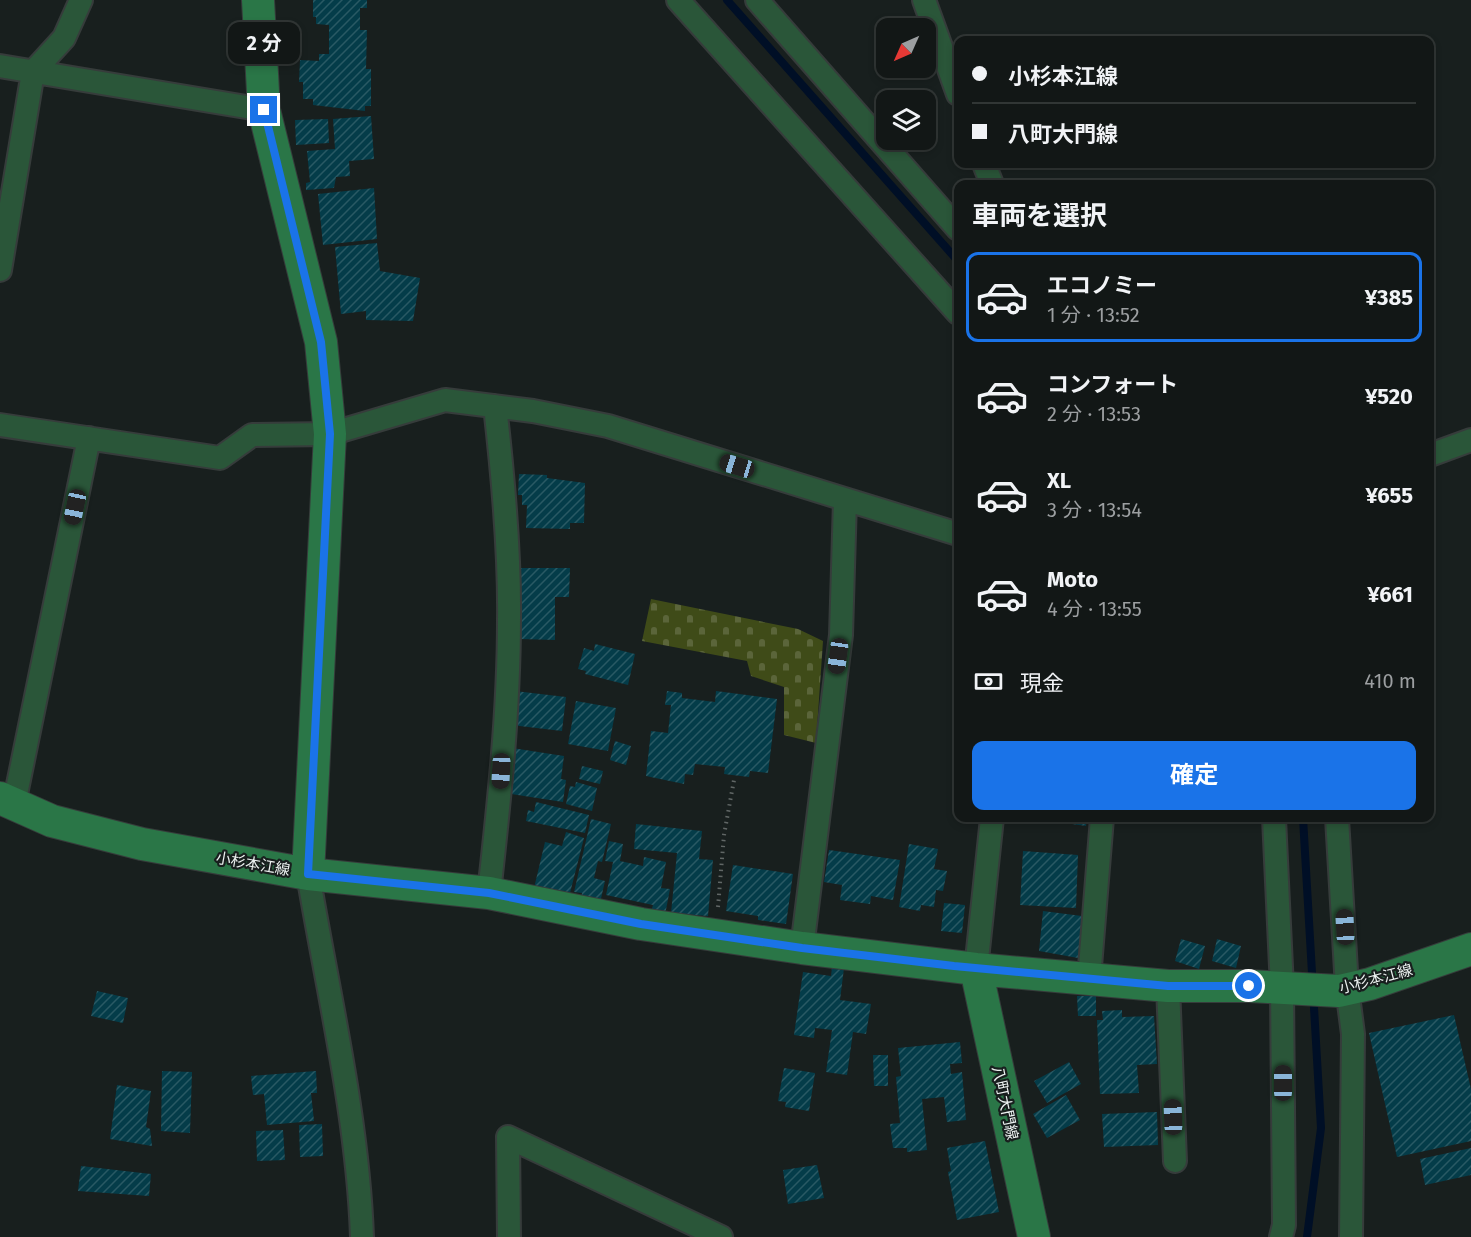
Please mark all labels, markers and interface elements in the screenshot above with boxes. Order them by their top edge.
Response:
north arrow [876,18,936,78]
map controls [876,18,936,150]
callout: 2 分 [228,23,300,65]
text: 2 分 [246,31,282,55]
text: 小杉本江線 [1008,63,1118,90]
button: layers [876,90,936,150]
route end [250,96,277,123]
text: 八町大門線 [1008,121,1118,148]
text: 車両を選択 [972,200,1107,232]
icon: car [975,270,1029,324]
text: エコノミー [1047,272,1157,299]
text: ¥385 [1365,284,1413,311]
text: 1 分 · 13:52 [1047,303,1140,327]
icon: car [975,369,1029,423]
text: コンフォート [1047,371,1178,398]
text: ¥520 [1365,383,1413,410]
text: 2 分 · 13:53 [1047,402,1141,426]
car [717,452,757,480]
text: XL [1047,467,1071,494]
icon: car [975,468,1029,522]
text: ¥655 [1365,482,1413,509]
car [62,488,88,526]
text: 3 分 · 13:54 [1047,498,1142,522]
text: Moto [1047,566,1098,593]
icon: car [975,567,1029,621]
text: ¥661 [1367,581,1413,608]
text: 4 分 · 13:55 [1047,597,1142,621]
car [827,637,849,675]
icon: cash [972,665,1005,698]
text: 410 m [1364,669,1416,693]
text: 現金 [1020,670,1064,697]
button: 確定 [972,741,1416,810]
car [491,753,511,789]
street label: 小杉本江線 [214,849,292,879]
car [1335,909,1355,945]
street label: 小杉本江線 [1337,961,1415,997]
route start [1235,972,1262,999]
street label: 八町大門線 [988,1064,1022,1142]
car [1274,1065,1292,1101]
car [1163,1099,1183,1135]

